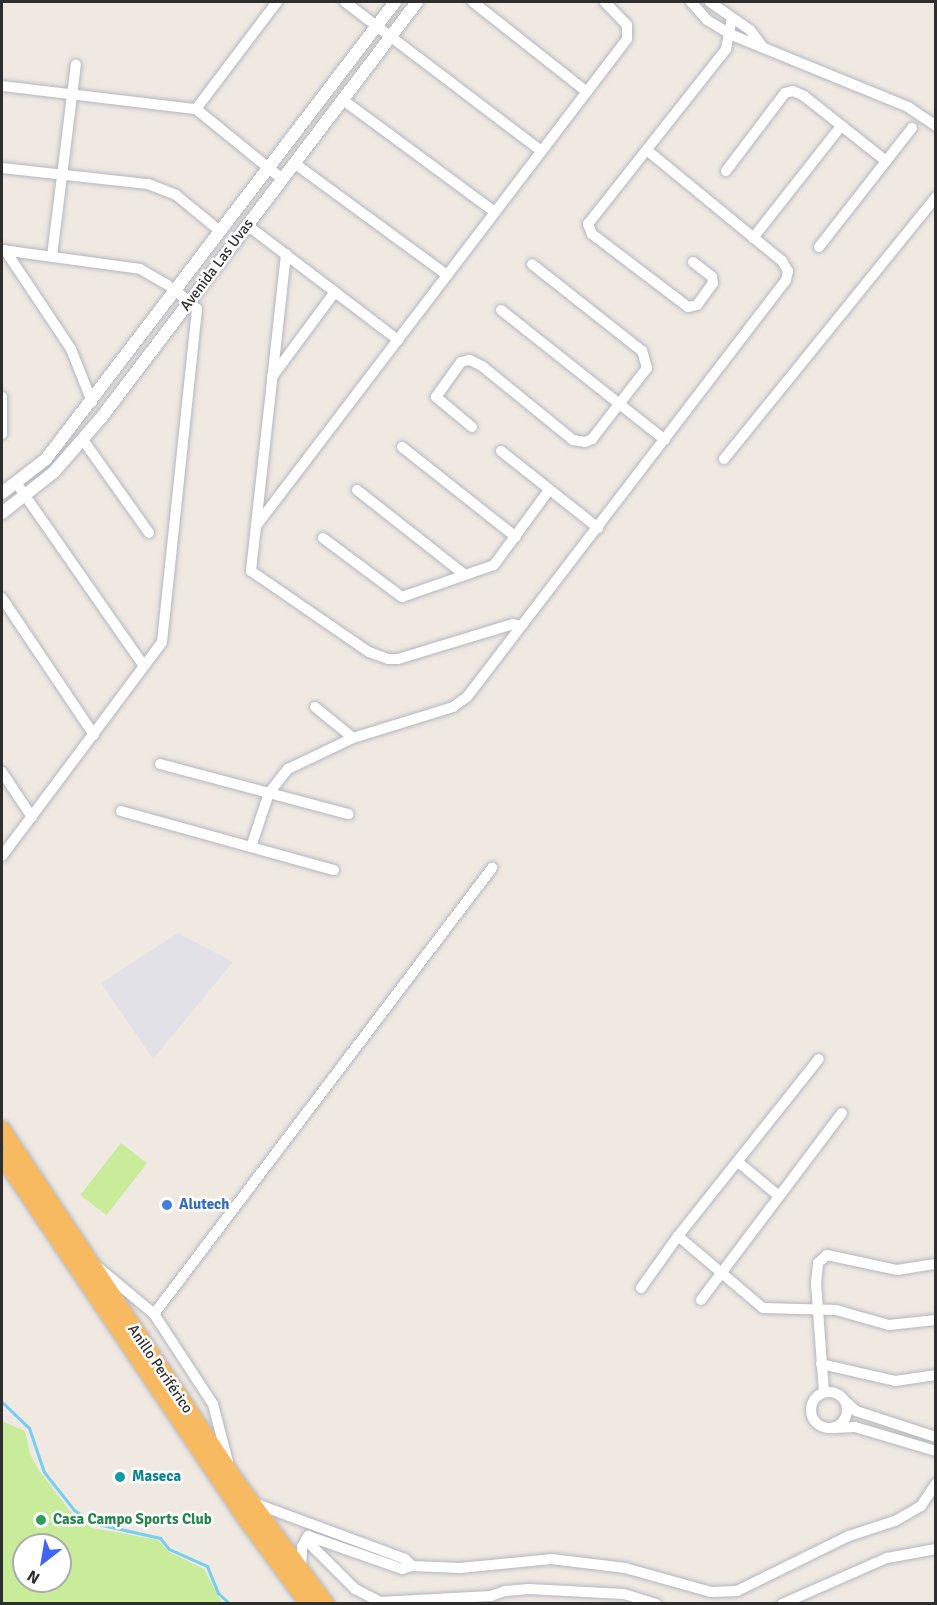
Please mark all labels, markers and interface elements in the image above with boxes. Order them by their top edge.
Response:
street label: Avenida Las Uvas [177,216,257,314]
place label: Alutech [179,1196,229,1214]
marker: Alutech [160,1198,174,1212]
street label: Anillo Periférico [124,1321,196,1417]
place label: Maseca [132,1468,181,1486]
marker: Maseca [113,1470,127,1484]
place label: Casa Campo Sports Club [53,1511,212,1529]
marker: Casa Campo Sports Club [34,1513,48,1527]
north arrow [12,1533,72,1593]
text: N [24,1565,44,1588]

